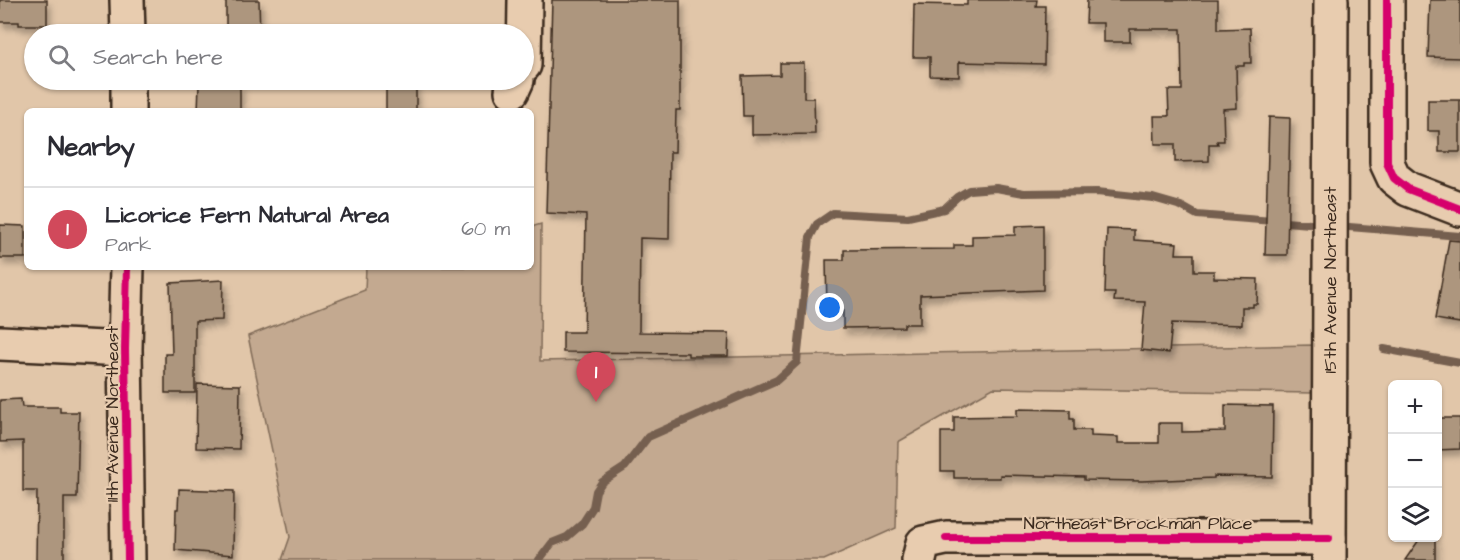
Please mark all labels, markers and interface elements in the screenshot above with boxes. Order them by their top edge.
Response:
search box [24,24,534,90]
icon: search [45,41,78,74]
text: Search here [93,42,223,73]
text: Nearby [48,129,135,165]
street label: 15th Avenue Northeast [1318,186,1343,373]
text: Licorice Fern Natural Area [105,200,389,231]
text: 1 [66,215,69,243]
text: 60 m [461,215,510,243]
text: Park [105,231,151,259]
your location [815,293,844,322]
street label: 11th Avenue Northeast [100,325,125,502]
pin: 1 [576,352,616,402]
map controls [1388,380,1442,542]
button: + [1388,380,1442,434]
button: − [1388,434,1442,488]
button: layers [1388,488,1442,542]
street label: Northeast Brockman Place [1023,511,1253,536]

